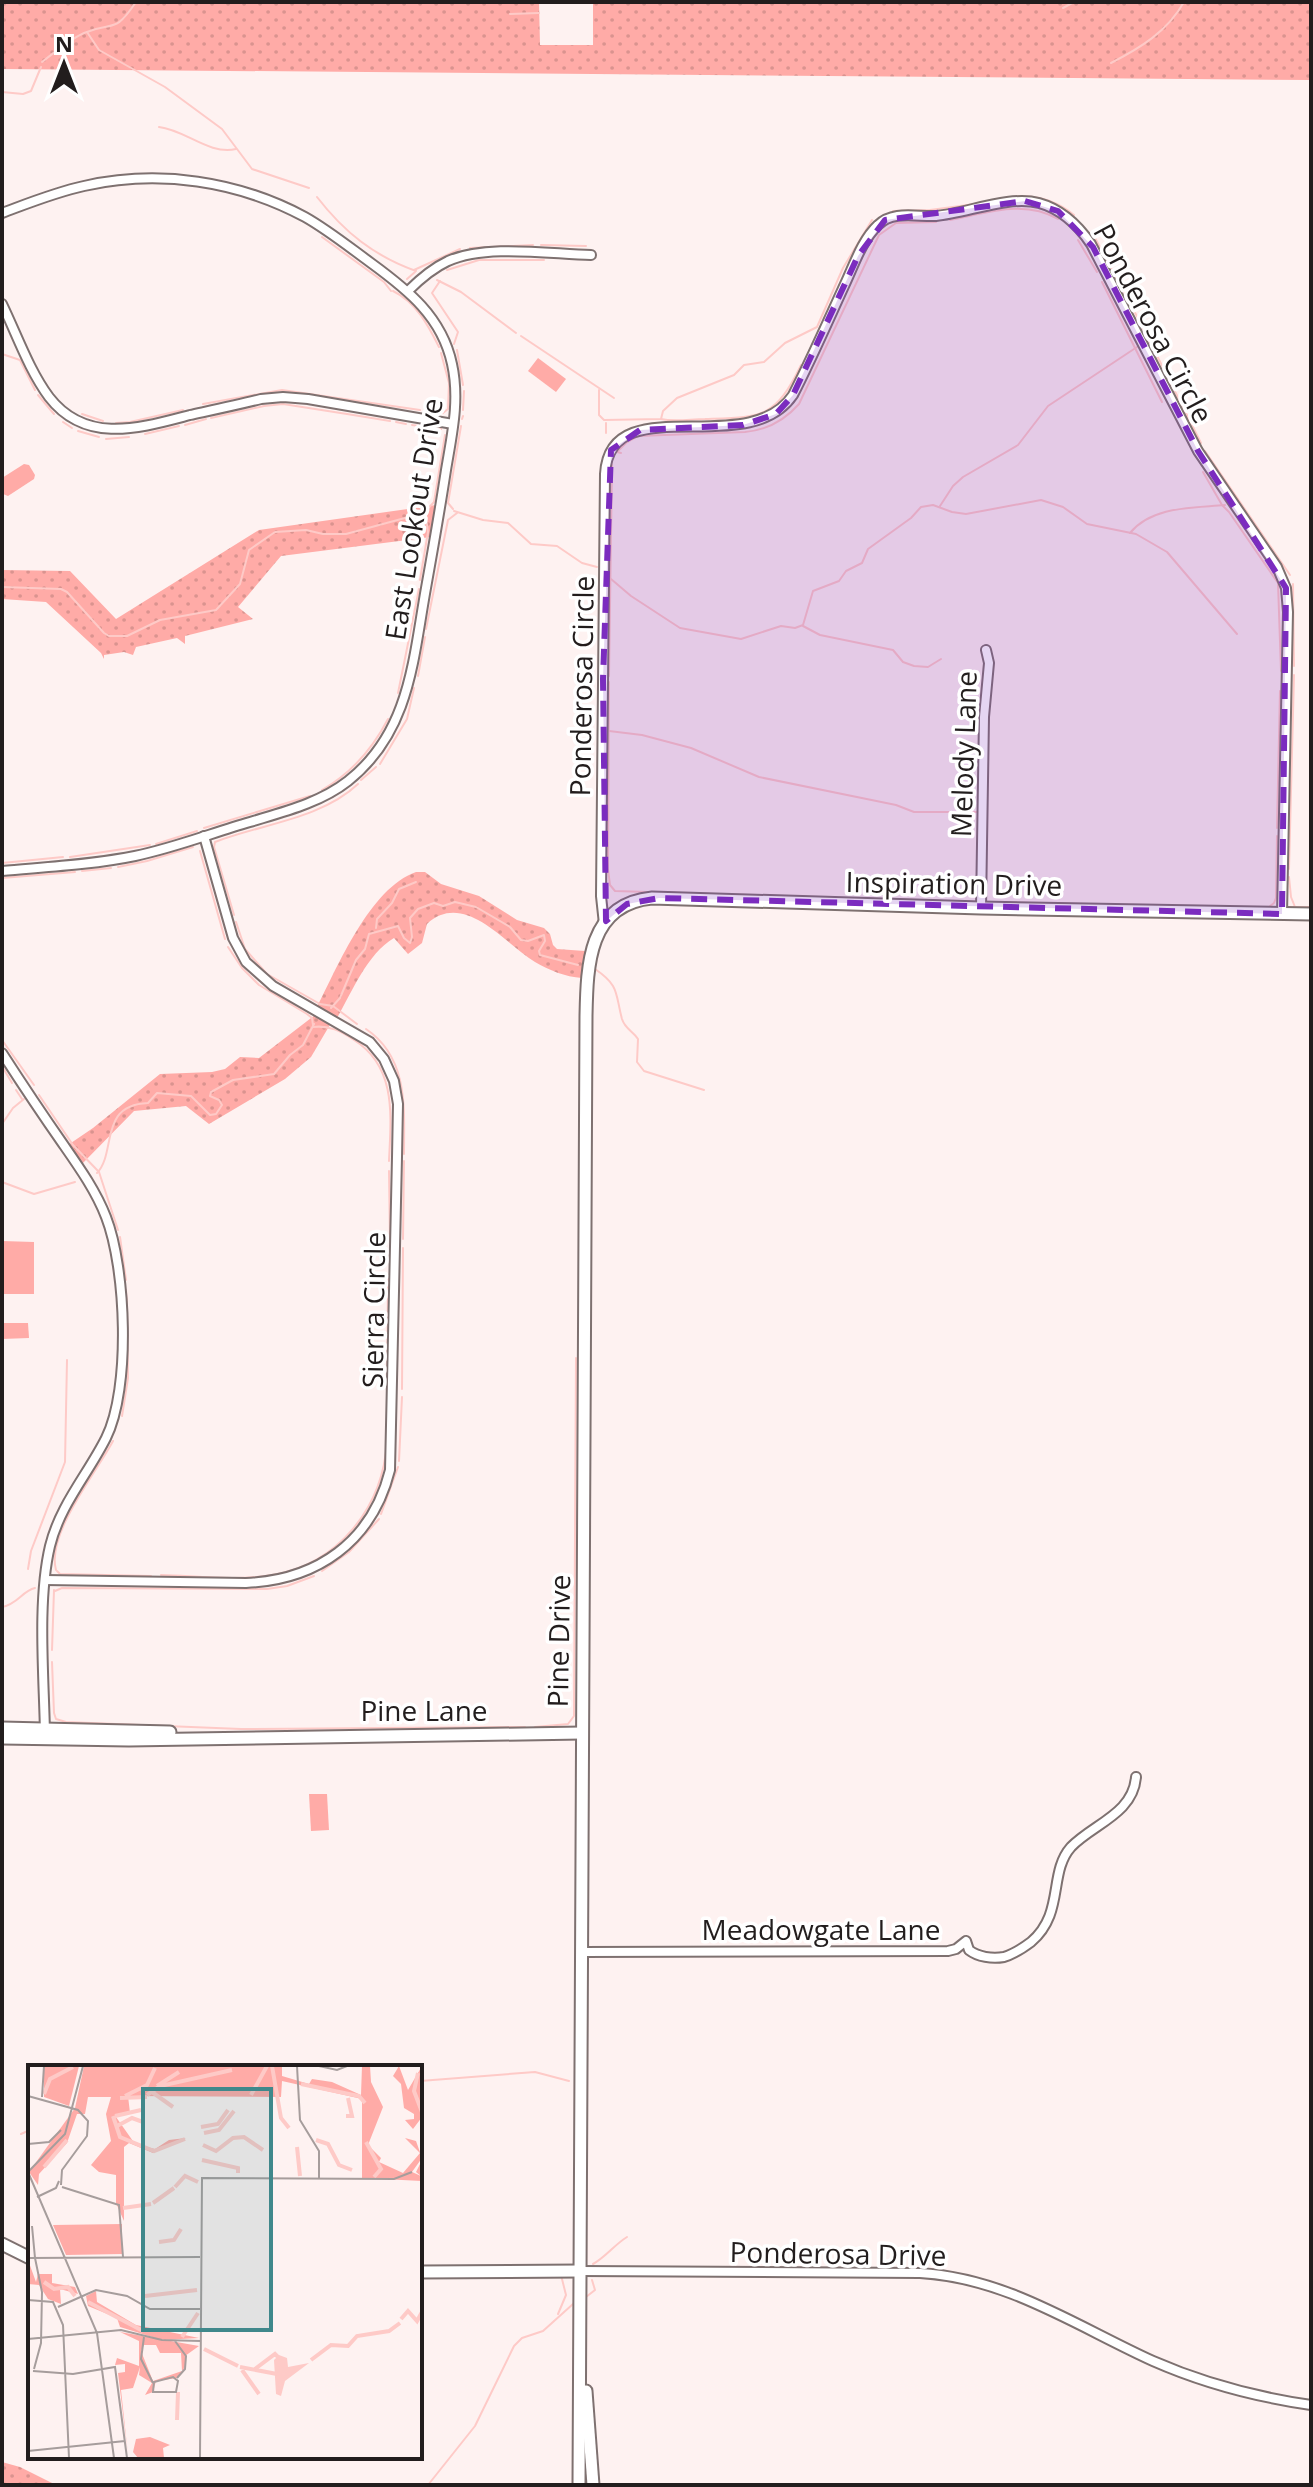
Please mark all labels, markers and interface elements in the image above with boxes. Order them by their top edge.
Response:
north arrow [24,24,104,104]
text: N [55,28,73,58]
street label: Ponderosa Circle [1085,217,1223,429]
street label: East Lookout Drive [375,395,451,643]
street label: Ponderosa Circle [560,575,602,797]
street label: Melody Lane [941,670,985,838]
street label: Inspiration Drive [845,862,1063,904]
street label: Sierra Circle [353,1232,393,1388]
street label: Pine Drive [538,1574,578,1708]
street label: Pine Lane [360,1691,488,1729]
street label: Meadowgate Lane [702,1910,940,1948]
inset map [28,2065,422,2459]
street label: Ponderosa Drive [729,2232,947,2274]

